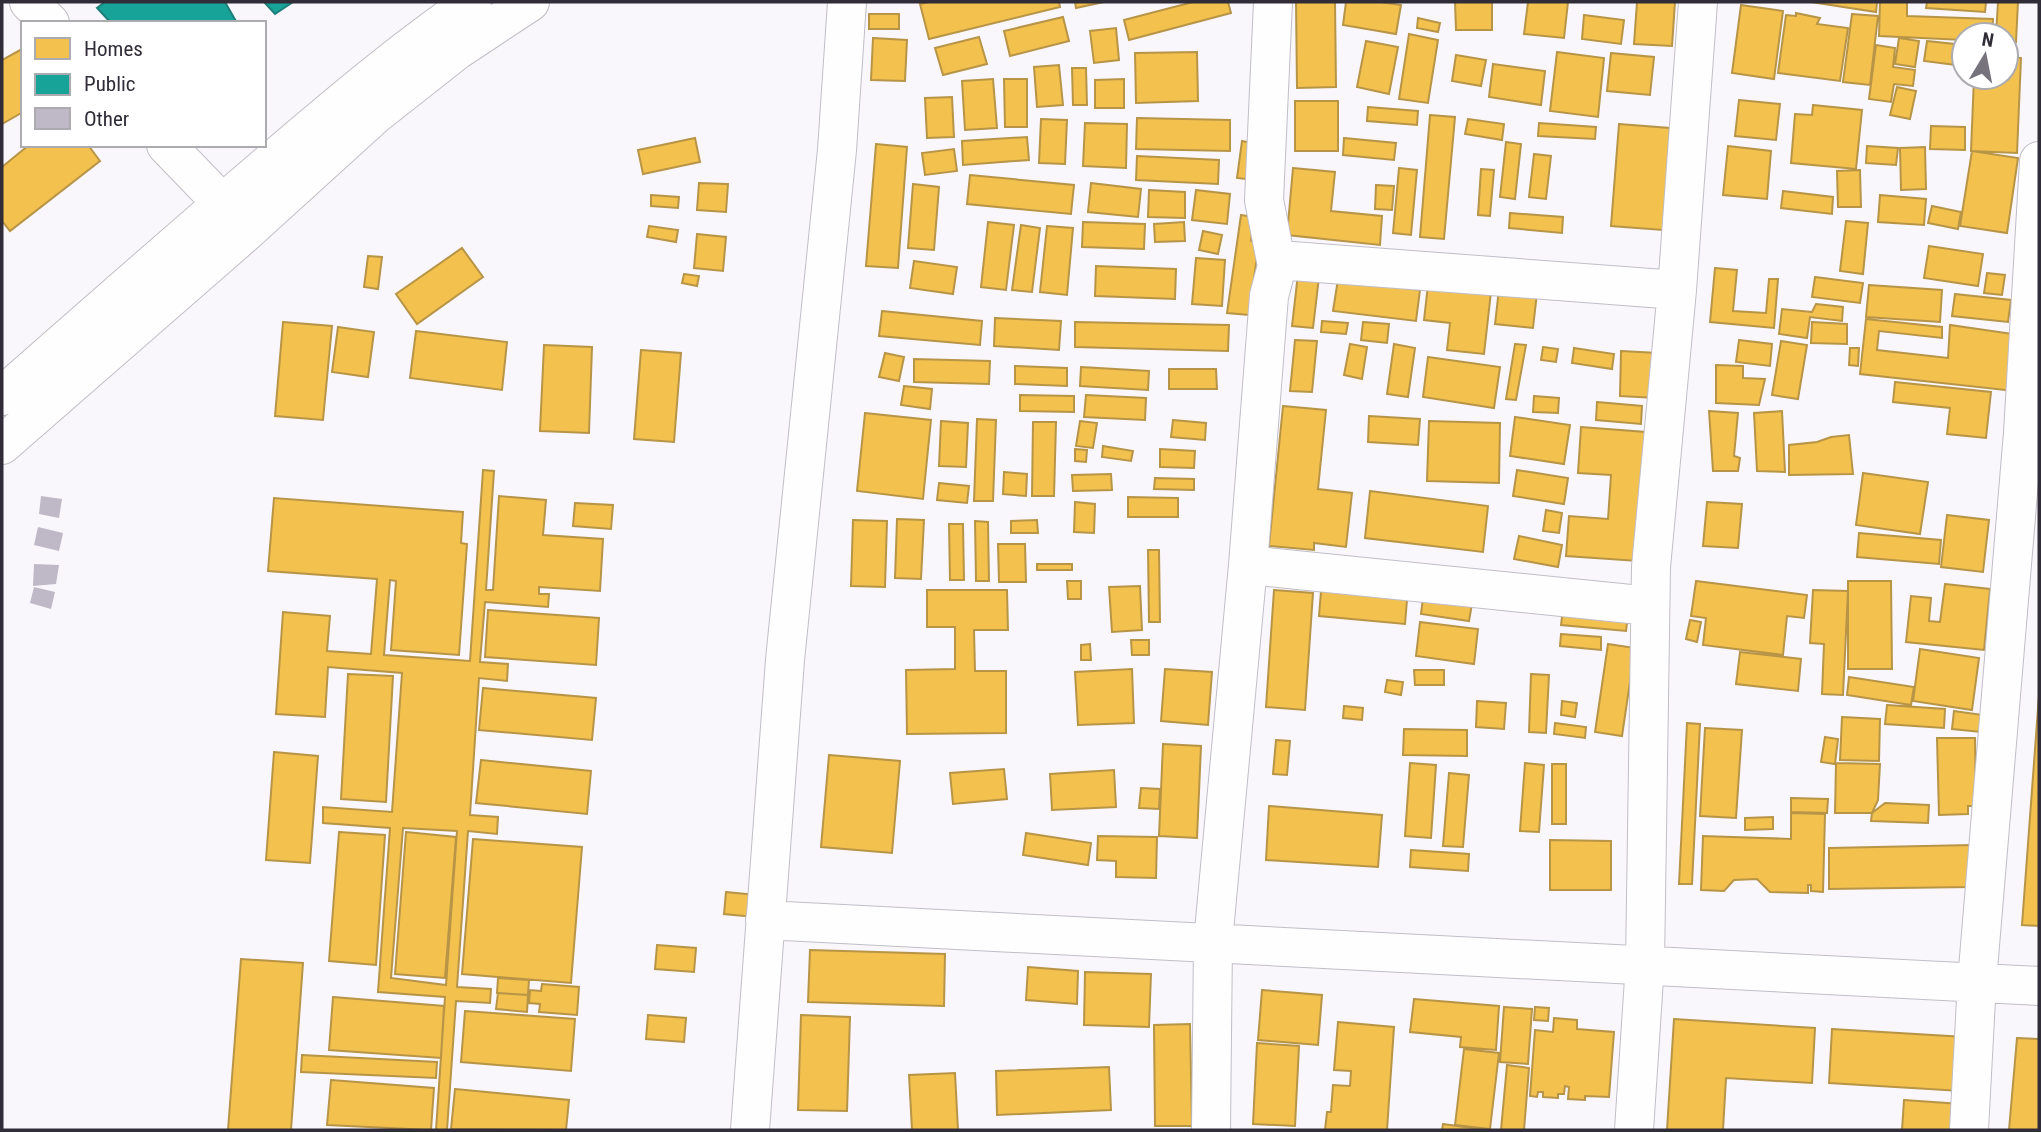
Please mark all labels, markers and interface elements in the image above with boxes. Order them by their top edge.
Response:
legend [21,21,266,147]
north arrow [1950,21,2020,91]
text: N [1980,27,1996,52]
text: Homes [84,37,143,61]
text: Public [84,72,136,96]
text: Other [84,107,129,131]

